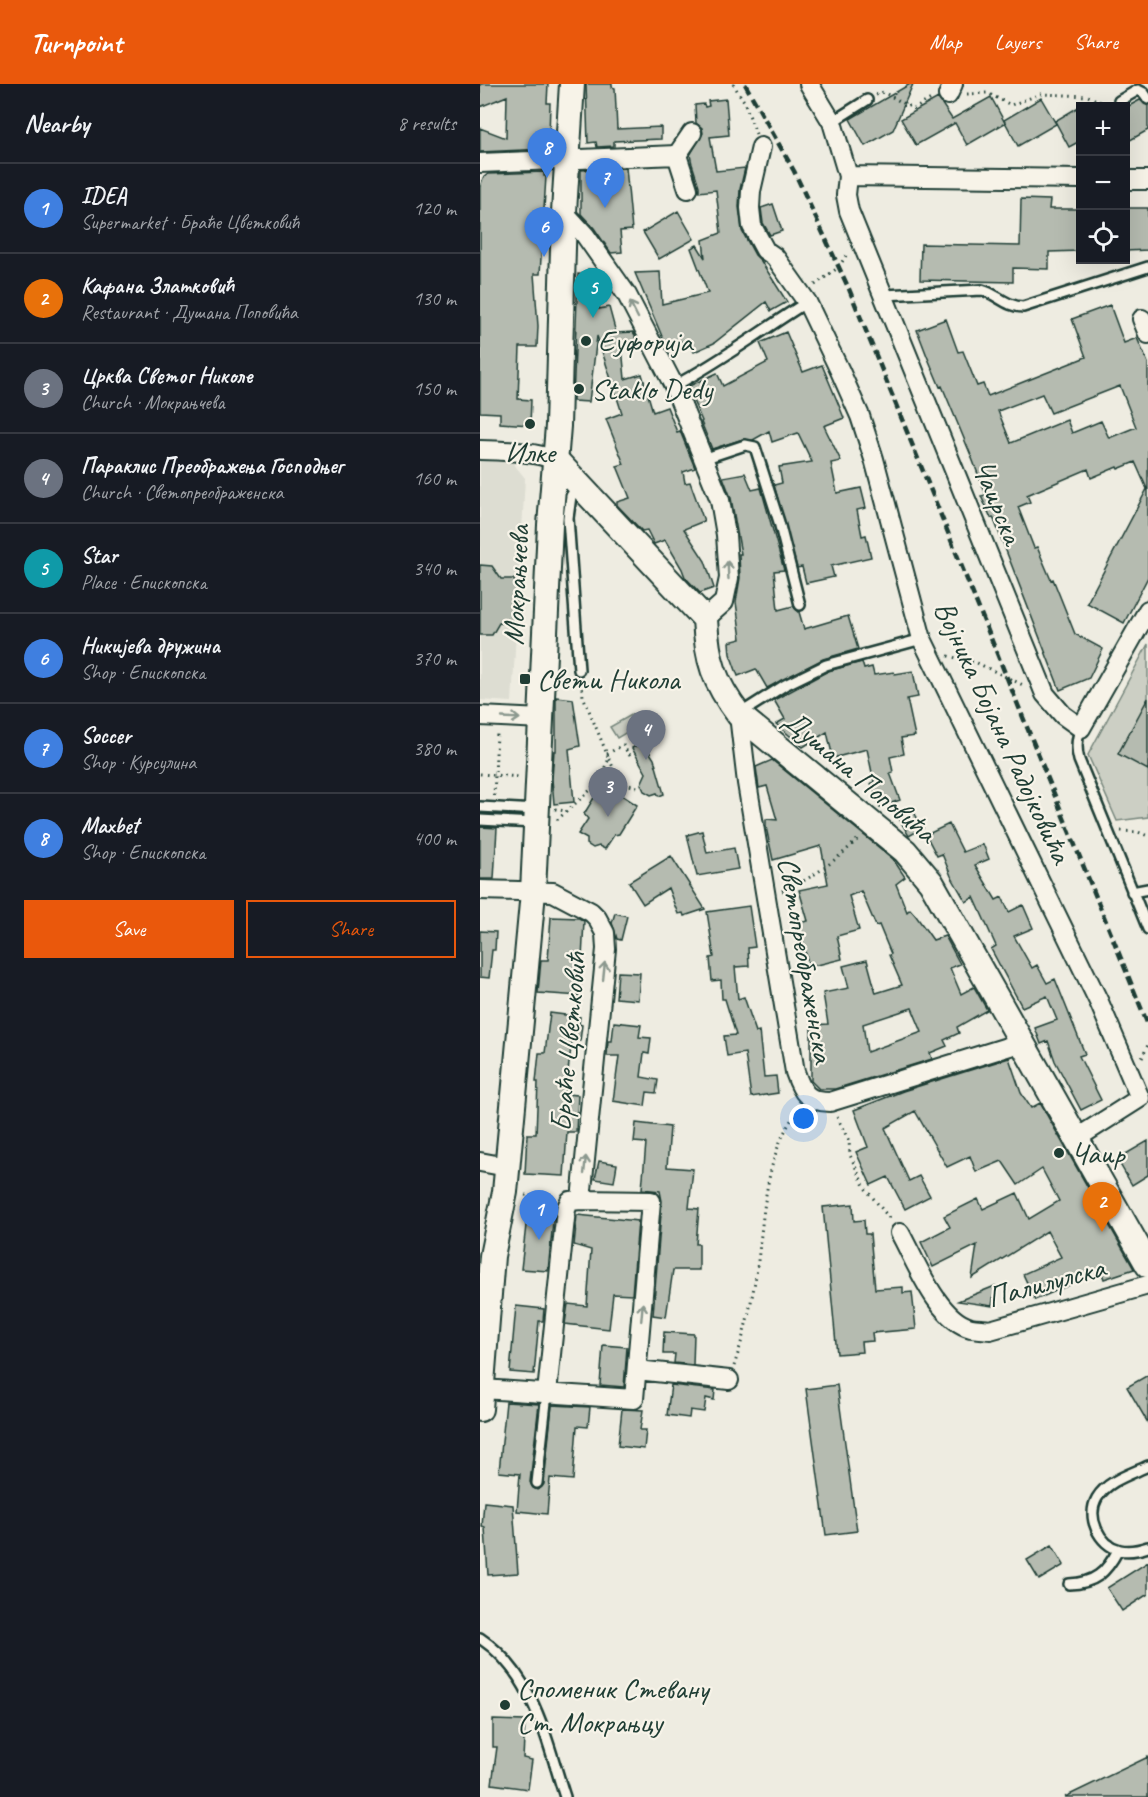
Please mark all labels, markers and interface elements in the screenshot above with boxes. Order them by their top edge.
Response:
text: Turnpoint [30,25,122,60]
text: Map [929,29,962,55]
text: Layers [995,29,1041,55]
text: Share [1074,29,1118,55]
map controls [1076,102,1130,264]
button: + [1076,102,1130,156]
text: Nearby [24,107,89,140]
text: 8 results [397,111,456,136]
pin: 8 [528,128,566,178]
button: − [1076,156,1130,210]
pin: 7 [586,158,624,208]
text: IDEA [81,182,126,210]
text: 1 [39,196,48,221]
text: 120 m [413,196,456,221]
pin: 6 [524,208,564,257]
text: Supermarket · Браће Цветковић [81,210,299,235]
button: locate [1076,210,1130,264]
pin: 5 [574,268,612,318]
text: Кафана Златковић [81,272,234,300]
text: 2 [39,286,48,311]
text: 130 m [413,286,456,311]
text: Restaurant · Душана Поповића [81,300,298,325]
one-way arrow [628,301,640,319]
place label: Еуфорија [598,322,694,360]
marker: Еуфорија [579,334,593,348]
text: Црква Светог Николе [81,362,253,390]
place label: Staklo Dedy [591,370,714,408]
text: 3 [39,376,48,401]
text: 150 m [413,376,456,401]
marker: Staklo Dedy [572,382,586,396]
text: Church · Мокрањчева [81,390,225,415]
marker: Илке [523,417,537,431]
place label: Илке [505,433,557,471]
text: Параклис Преображења Господњег [81,452,343,480]
street label: Чаирска [964,454,1033,552]
text: 4 [39,466,48,491]
text: 160 m [413,466,456,491]
text: Church · Светопреображенска [81,480,283,505]
street label: Мокрањчева [494,522,538,646]
text: Star [81,542,117,570]
text: 5 [39,556,48,581]
text: 340 m [413,556,456,581]
one-way arrow [723,560,734,580]
text: Place · Епископска [81,570,207,595]
street label: Војника Бојана Радојковића [926,595,1081,871]
text: Никијева дружина [81,632,220,660]
text: 6 [39,646,48,671]
text: 370 m [413,646,456,671]
text: Shop · Епископска [81,660,206,685]
place label: Свети Никола [537,660,681,698]
marker: Свети Никола [518,672,532,686]
street label: Душана Поповића [776,701,946,852]
pin: 4 [626,710,666,760]
one-way arrow [500,712,520,723]
text: Soccer [81,722,131,750]
text: 7 [39,736,48,761]
text: 380 m [413,736,456,761]
text: Shop · Курсулина [81,750,196,775]
pin: 3 [588,768,628,817]
text: Maxbet [81,812,139,840]
text: 8 [39,826,48,851]
text: 400 m [413,826,456,851]
text: Shop · Епископска [81,840,206,865]
street label: Светопреображенска [769,854,843,1068]
button: Save [24,900,234,958]
button: Share [246,900,456,958]
street label: Браће Цветковић [541,949,595,1133]
one-way arrow [599,962,610,982]
your location [789,1104,818,1133]
place label: Чаир [1071,1134,1126,1172]
marker: Чаир [1052,1146,1066,1160]
one-way arrow [580,1156,591,1176]
pin: 2 [1082,1182,1122,1232]
pin: 1 [520,1190,558,1240]
street label: Палилулска [983,1248,1111,1316]
one-way arrow [637,1302,648,1322]
place label: Споменик Стевану Ст. Мокрањцу [517,1669,711,1741]
marker: Споменик Стевану Ст. Мокрањцу [498,1698,512,1712]

